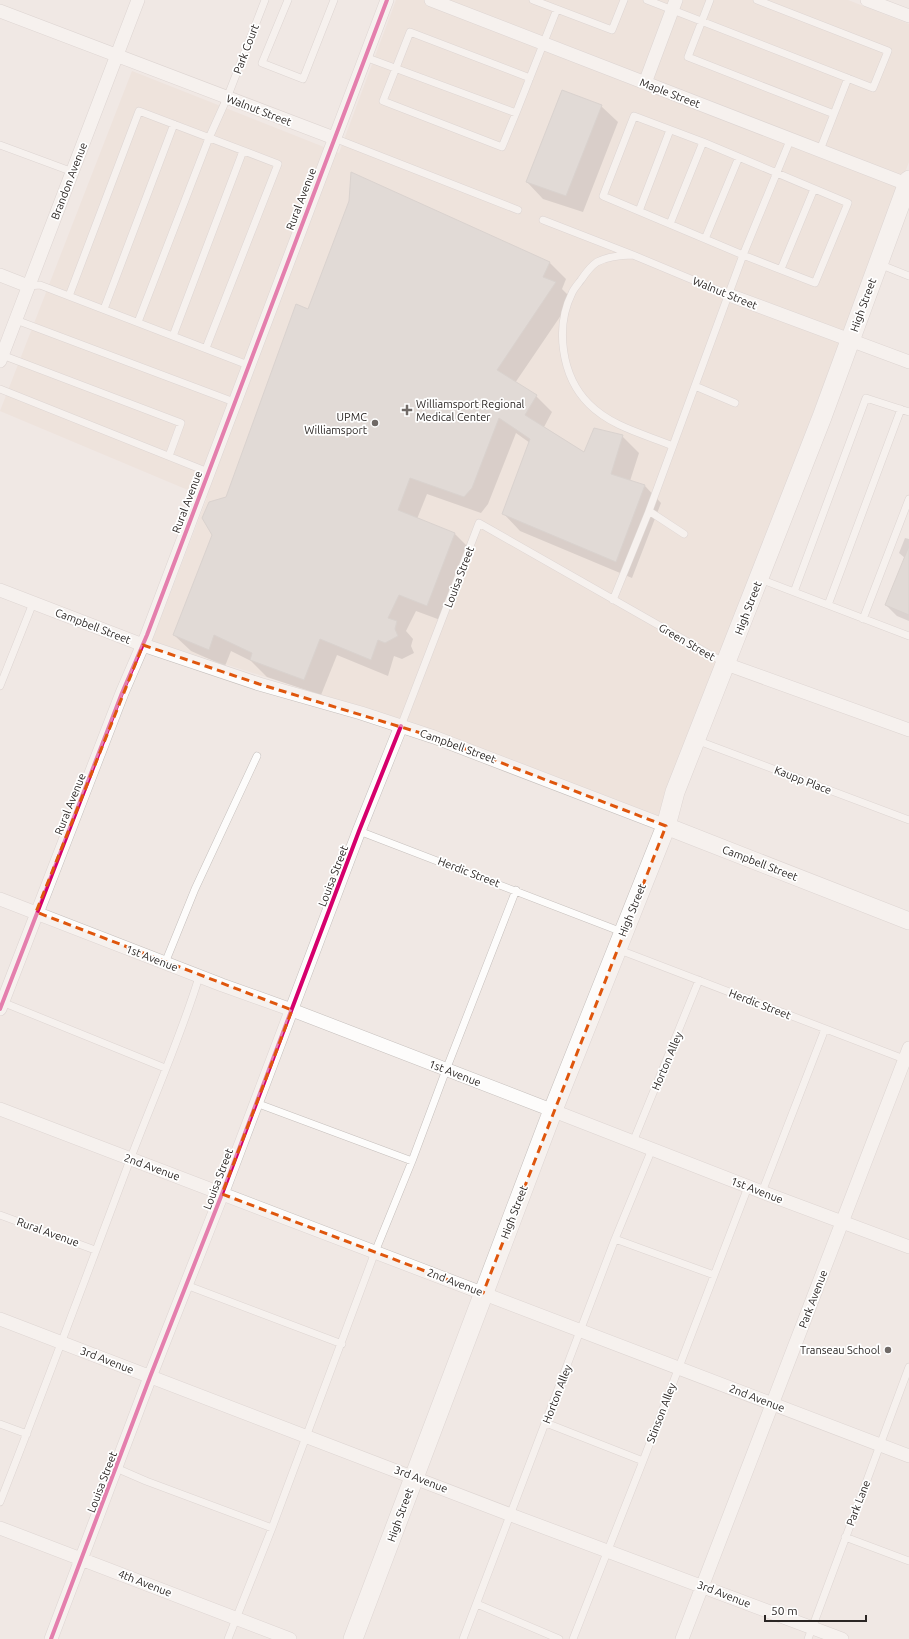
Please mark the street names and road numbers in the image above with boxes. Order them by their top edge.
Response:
street label: Park Court [231,22,261,76]
street label: Maple Street [638,76,703,110]
street label: Walnut Street [225,92,294,128]
street label: Brandon Avenue [49,141,89,221]
street label: Rural Avenue [284,166,318,232]
street label: Walnut Street [691,275,760,312]
street label: High Street [848,276,878,333]
street label: Rural Avenue [170,469,204,535]
street label: Louisa Street [442,544,476,609]
street label: High Street [732,579,764,636]
street label: Campbell Street [54,606,133,646]
street label: Green Street [657,621,718,663]
street label: Campbell Street [418,727,498,766]
street label: Kaupp Place [773,764,833,796]
street label: Rural Avenue [52,771,88,837]
street label: Louisa Street [316,843,350,908]
street label: Campbell Street [721,843,800,883]
street label: Herdic Street [436,855,502,890]
street label: High Street [616,881,648,938]
street label: 1st Avenue [124,943,180,973]
street label: Herdic Street [727,987,793,1022]
street label: Horton Alley [649,1029,685,1092]
street label: 1st Avenue [427,1058,483,1088]
street label: Louisa Street [201,1146,235,1211]
street label: 2nd Avenue [122,1151,182,1183]
street label: 1st Avenue [729,1175,785,1205]
street label: High Street [498,1183,530,1240]
street label: Rural Avenue [15,1215,81,1249]
street label: 2nd Avenue [426,1266,484,1298]
street label: Park Avenue [796,1268,830,1330]
street label: 3rd Avenue [79,1344,135,1376]
street label: Horton Alley [540,1362,574,1425]
street label: Stinson Alley [644,1381,678,1445]
street label: 2nd Avenue [728,1382,786,1414]
street label: Louisa Street [85,1449,119,1514]
street label: 3rd Avenue [393,1463,449,1495]
street label: Park Lane [844,1478,872,1528]
street label: High Street [385,1486,415,1543]
street label: 4th Avenue [117,1567,173,1599]
street label: 3rd Avenue [696,1578,752,1610]

